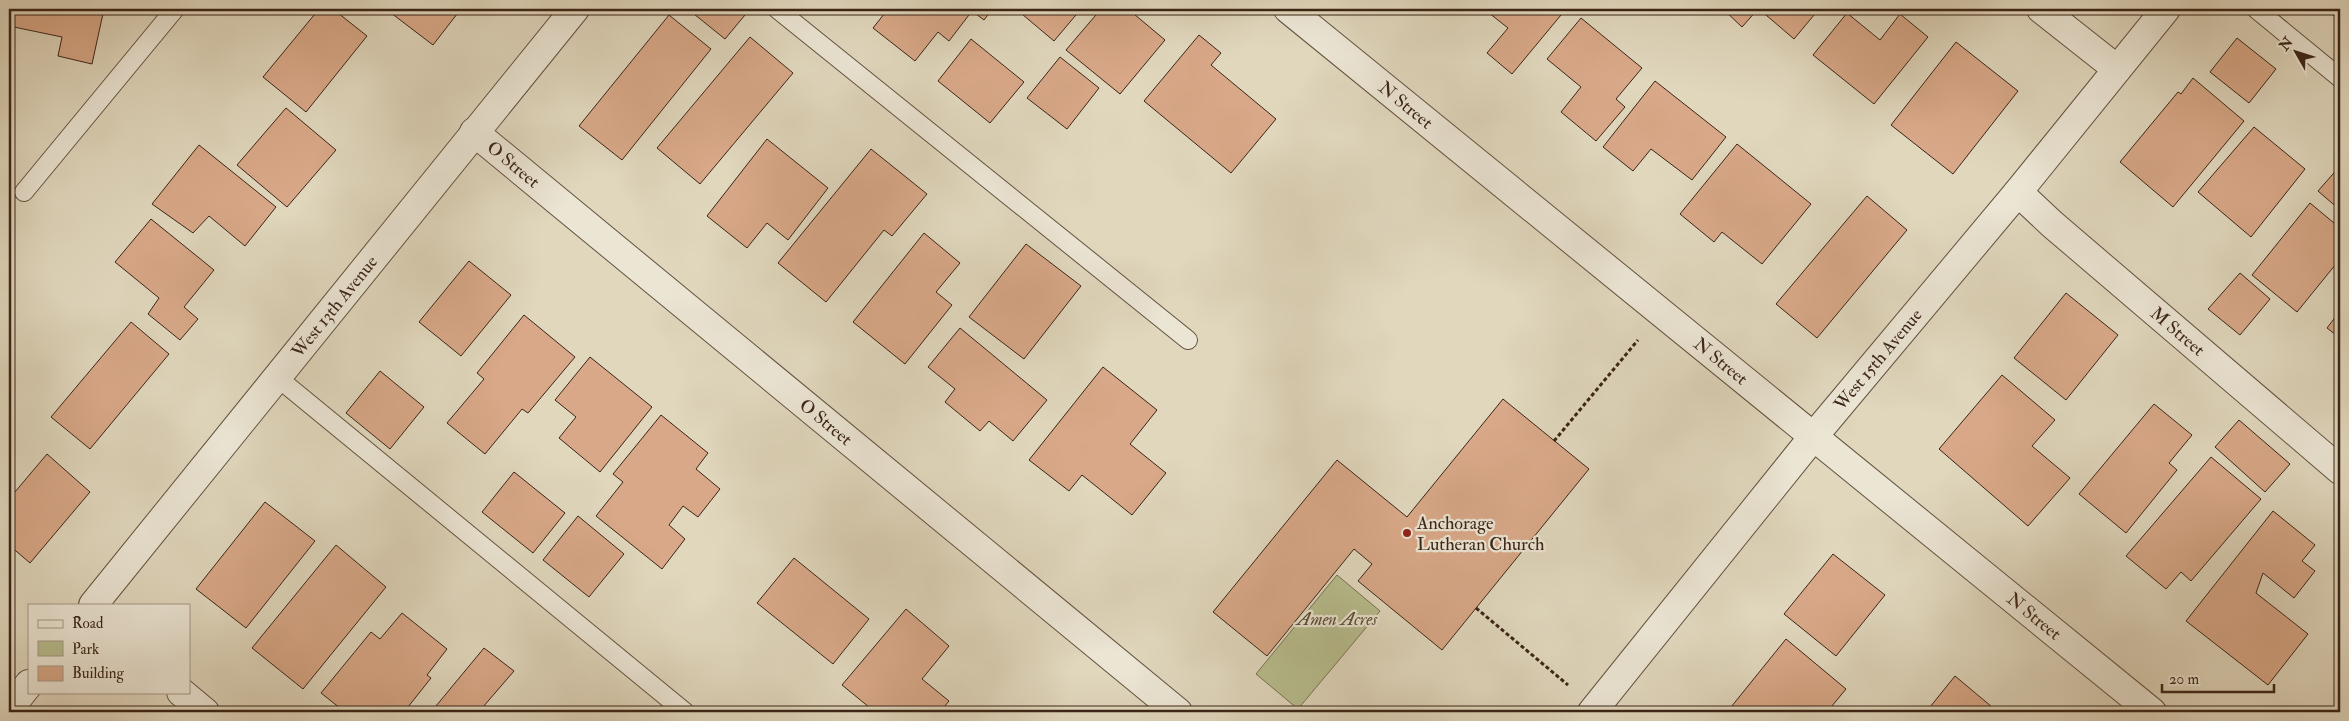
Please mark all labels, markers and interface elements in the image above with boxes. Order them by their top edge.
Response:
north arrow [2272,28,2322,78]
text: N [2275,34,2297,55]
street label: N Street [1374,76,1438,134]
street label: O Street [482,136,544,193]
street label: West 13th Avenue [286,251,383,363]
street label: M Street [2145,302,2210,362]
street label: West 15th Avenue [1829,304,1928,416]
street label: N Street [1689,333,1752,391]
street label: O Street [794,394,857,451]
place label: Anchorage Lutheran Church [1416,512,1545,556]
marker: Anchorage Lutheran Church [1401,527,1413,539]
street label: N Street [2002,588,2066,646]
legend [28,604,190,694]
park label: Amen Acres [1295,608,1378,631]
text: Road [72,614,104,633]
text: Park [72,640,99,659]
scale bar [2162,661,2274,693]
text: Building [72,664,124,683]
text: 20 m [2169,670,2199,689]

